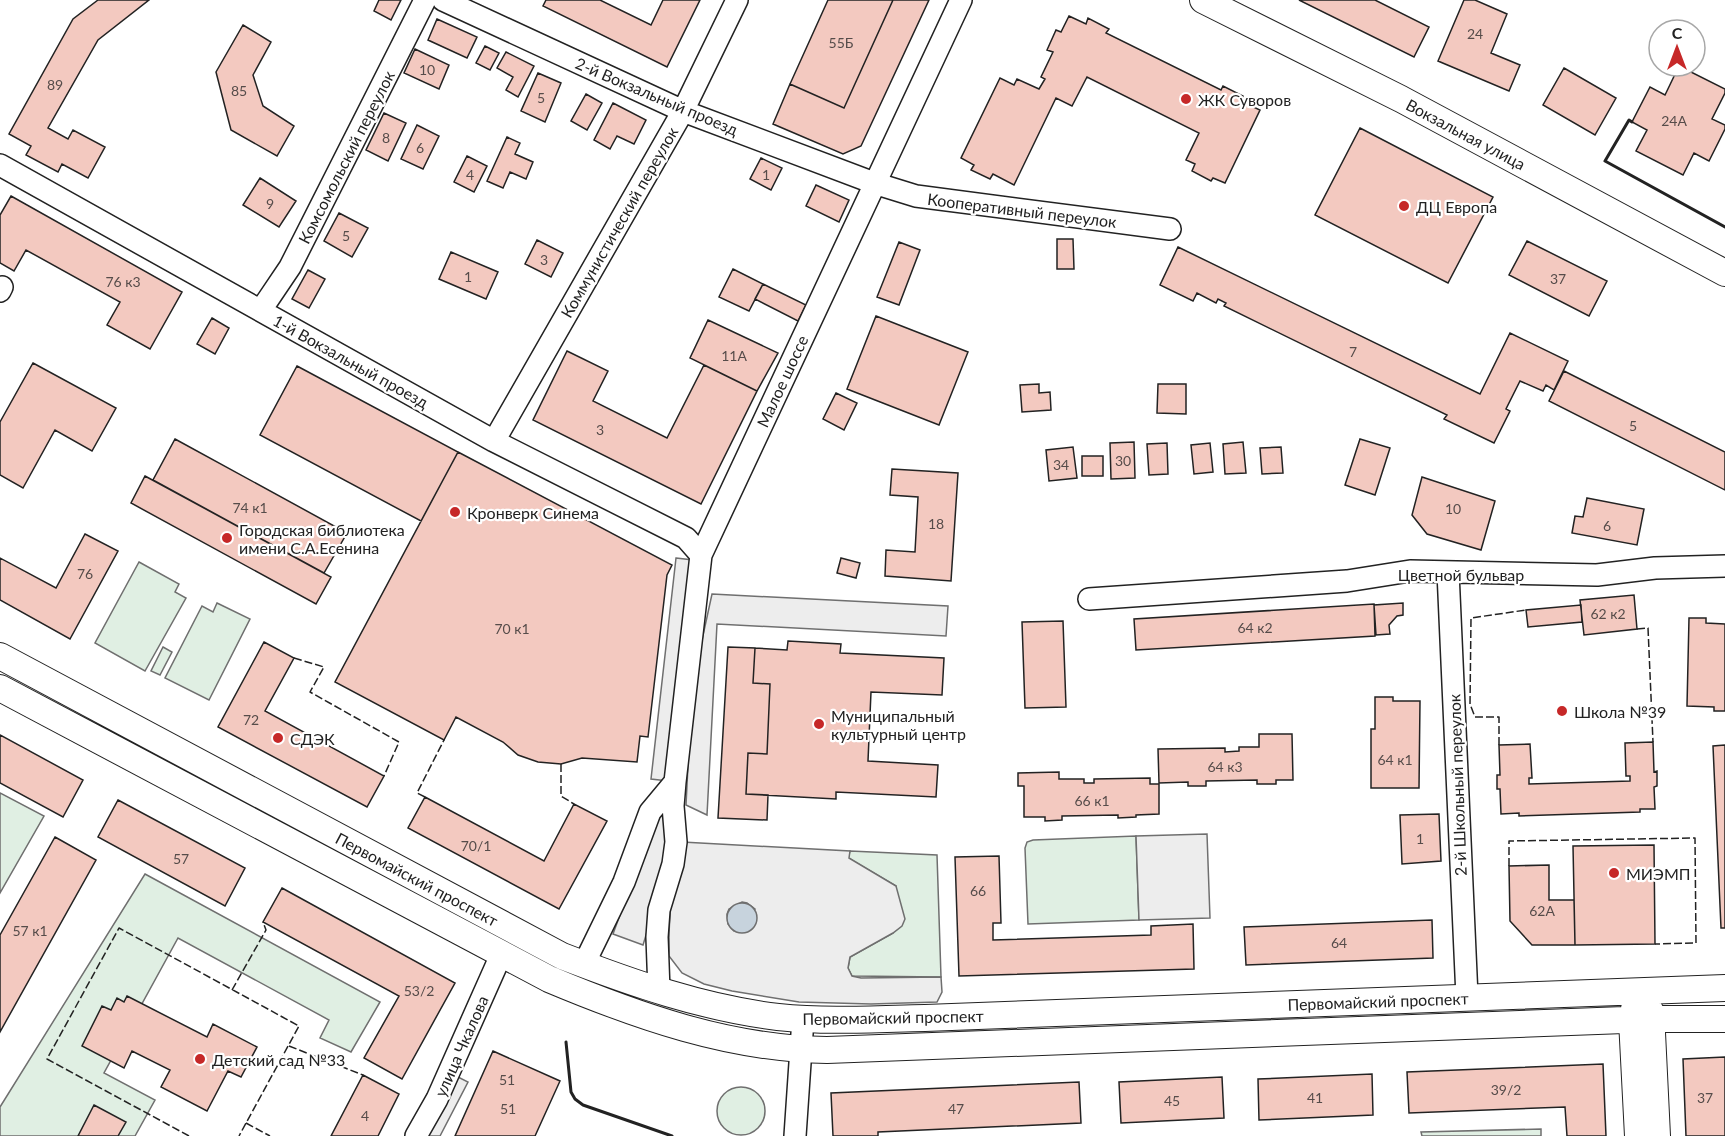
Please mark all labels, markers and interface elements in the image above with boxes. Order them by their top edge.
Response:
north arrow [1647,18,1707,78]
text: С [1672,23,1683,42]
house number: 24 [1467,25,1483,42]
house number: 55Б [829,34,854,51]
street label: 2-й Вокзальный проезд [573,53,741,139]
house number: 10 [419,61,435,78]
street label: Комсомольский переулок [294,67,398,247]
house number: 89 [47,76,63,93]
house number: 85 [231,82,247,99]
house number: 5 [537,89,545,106]
place label: ЖК Суворов [1198,90,1291,109]
marker: ЖК Суворов [1179,92,1193,106]
street label: Вокзальная улица [1403,95,1529,173]
house number: 24А [1661,112,1687,129]
street label: Коммунистический переулок [556,123,682,321]
house number: 8 [382,129,390,146]
house number: 6 [416,139,424,156]
house number: 4 [466,166,474,183]
house number: 1 [762,166,770,183]
street label: Кооперативный переулок [926,189,1118,231]
house number: 9 [266,195,274,212]
place label: ДЦ Европа [1416,197,1497,216]
marker: ДЦ Европа [1397,199,1411,213]
house number: 5 [342,227,350,244]
house number: 3 [540,251,548,268]
house number: 1 [464,268,472,285]
house number: 37 [1550,270,1566,287]
house number: 76 к3 [105,273,141,290]
street label: 1-й Вокзальный проезд [270,310,432,412]
street label: Малое шоссе [752,332,812,430]
house number: 7 [1349,343,1357,360]
house number: 11А [721,347,747,364]
house number: 5 [1629,417,1637,434]
house number: 3 [596,421,604,438]
house number: 30 [1115,452,1131,469]
house number: 34 [1053,456,1069,473]
house number: 74 к1 [232,499,268,516]
house number: 10 [1445,500,1461,517]
place label: Кронверк Синема [467,503,599,522]
marker: Кронверк Синема [448,505,462,519]
house number: 18 [928,515,944,532]
house number: 6 [1603,517,1611,534]
place label: Городская библиотека имени С.А.Есенина [239,520,405,557]
marker: Городская библиотека имени С.А.Есенина [220,531,234,545]
house number: 76 [77,565,93,582]
street label: Цветной бульвар [1398,565,1524,584]
house number: 62 к2 [1590,605,1626,622]
house number: 64 к2 [1237,619,1273,636]
house number: 70 к1 [494,620,530,637]
street label: 2-й Школьный переулок [1444,693,1470,876]
place label: Школа №39 [1574,702,1666,721]
marker: Школа №39 [1555,704,1569,718]
place label: Муниципальный культурный центр [831,706,966,743]
house number: 72 [243,711,259,728]
marker: Муниципальный культурный центр [812,717,826,731]
place label: СДЭК [290,729,335,748]
marker: СДЭК [271,731,285,745]
house number: 64 к1 [1377,751,1413,768]
house number: 64 к3 [1207,758,1243,775]
house number: 66 к1 [1074,792,1110,809]
street label: Первомайский проспект [332,828,502,930]
house number: 1 [1416,830,1424,847]
house number: 70/1 [461,837,491,854]
house number: 57 [173,850,189,867]
place label: МИЭМП [1626,864,1691,883]
marker: МИЭМП [1607,866,1621,880]
house number: 66 [970,882,986,899]
house number: 62А [1529,902,1555,919]
house number: 57 к1 [12,922,48,939]
house number: 64 [1331,934,1347,951]
house number: 53/2 [404,982,434,999]
street label: Первомайский проспект [1287,988,1469,1014]
street label: улица Чкалова [430,992,492,1100]
street label: Первомайский проспект [802,1006,984,1028]
place label: Детский сад №33 [212,1050,345,1069]
marker: Детский сад №33 [193,1052,207,1066]
house number: 51 [499,1071,515,1088]
house number: 39/2 [1491,1081,1521,1098]
house number: 41 [1307,1089,1323,1106]
house number: 37 [1697,1089,1713,1106]
house number: 45 [1164,1092,1180,1109]
house number: 51 [500,1100,516,1117]
house number: 47 [948,1100,964,1117]
house number: 4 [361,1107,369,1124]

